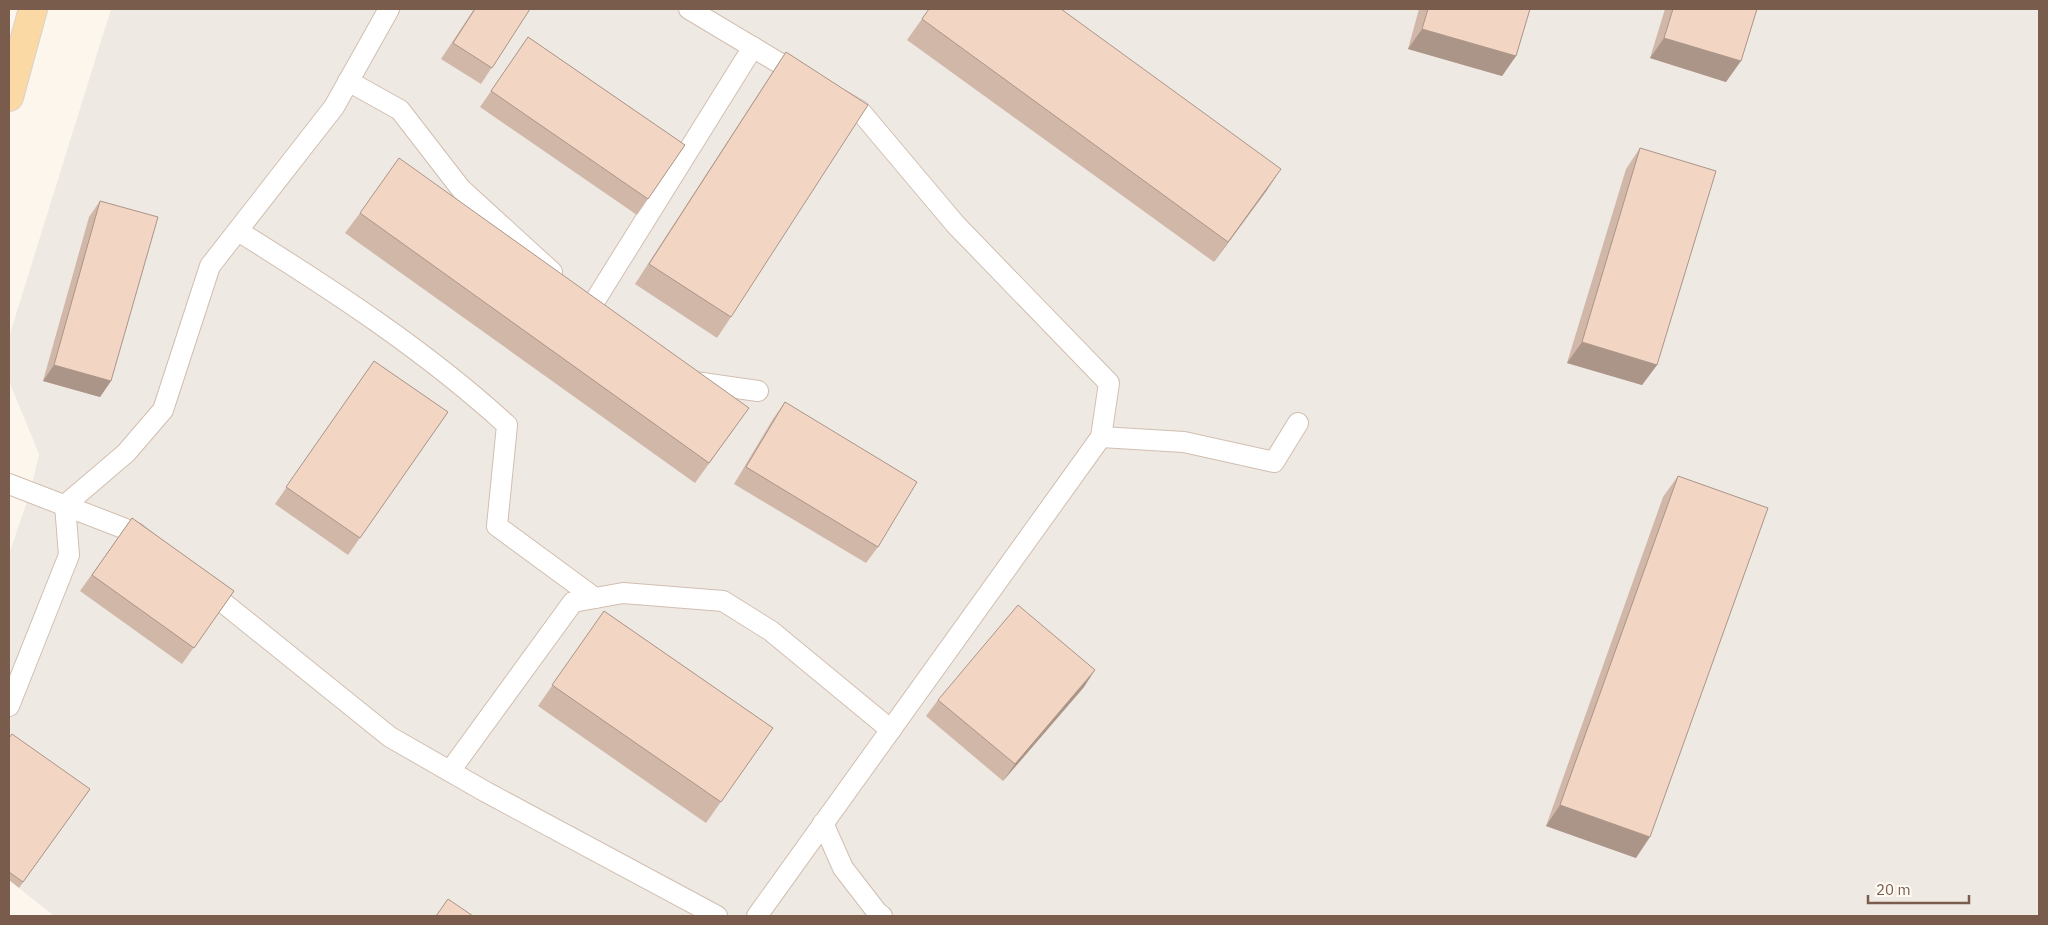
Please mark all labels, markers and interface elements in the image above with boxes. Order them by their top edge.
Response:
scale bar [1868,872,1969,904]
text: 20 m [1876,880,1911,899]

